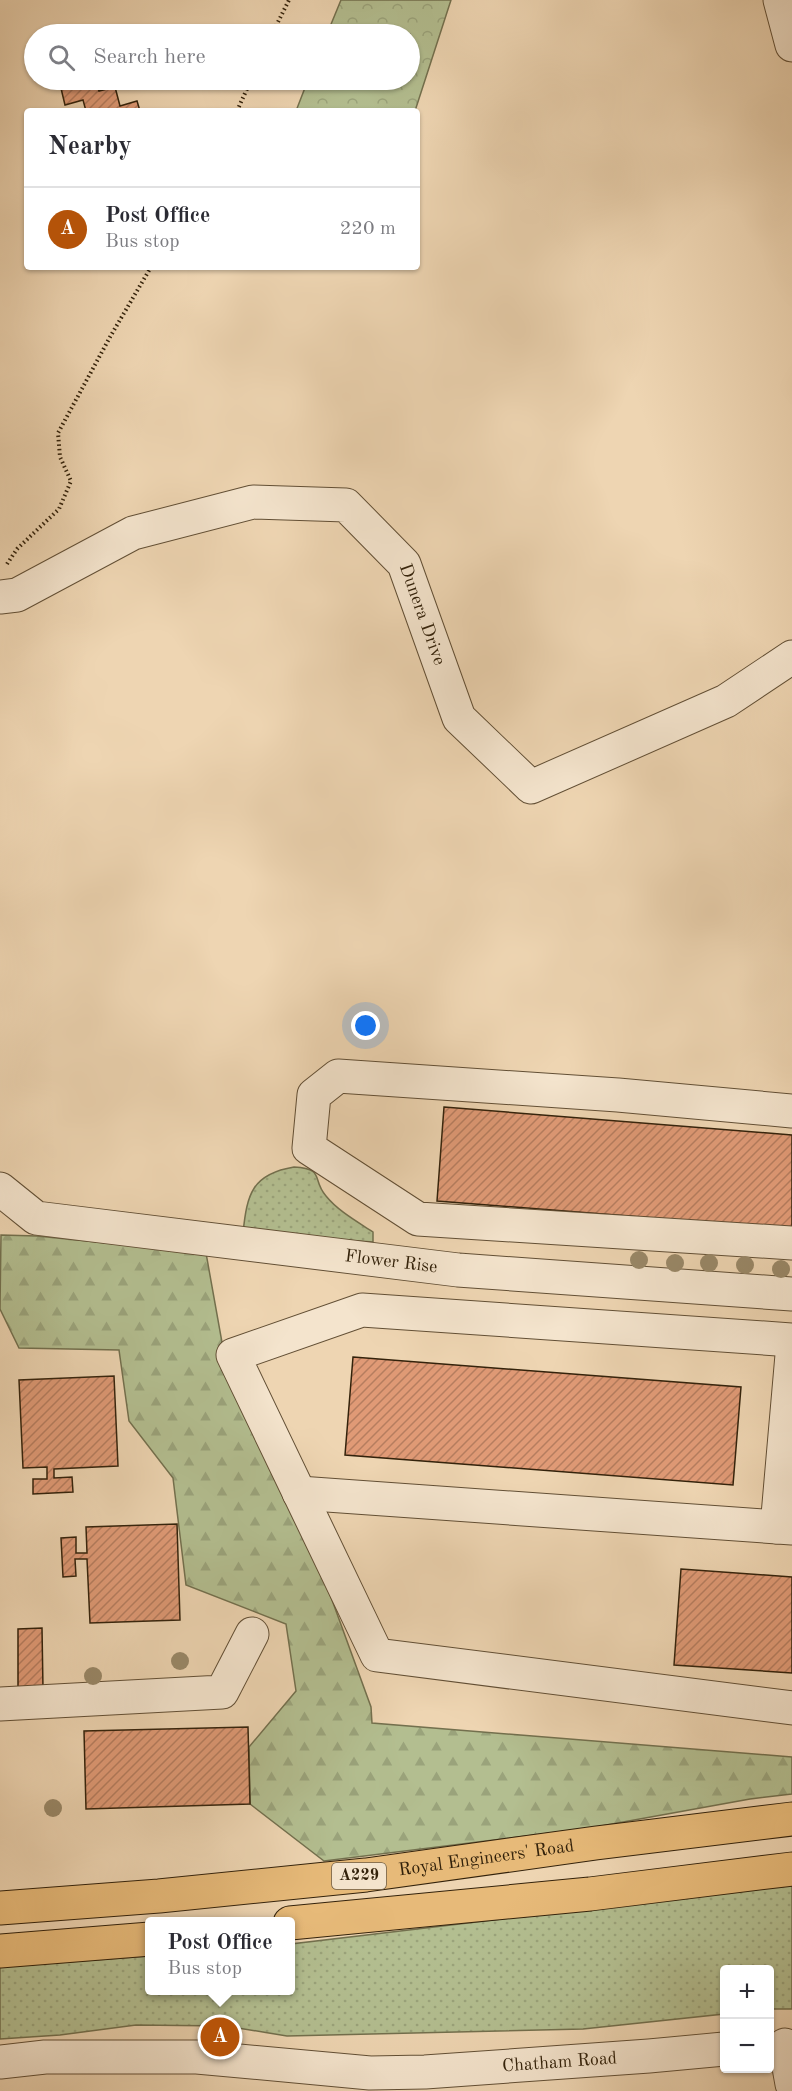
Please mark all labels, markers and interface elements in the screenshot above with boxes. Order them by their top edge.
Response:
search box [24,24,420,90]
icon: search [45,41,78,74]
text: Search here [93,46,206,68]
text: Nearby [48,134,132,160]
text: Post Office [105,205,210,227]
text: A [60,219,75,239]
text: 220 m [340,219,396,239]
text: Bus stop [105,232,180,252]
street label: Dunera Drive [396,561,448,668]
your location [351,1011,380,1040]
street label: Flower Rise [344,1247,439,1276]
street label: Royal Engineers' Road [397,1837,575,1879]
road number: A229 [332,1863,386,1889]
popup [145,1917,295,1995]
text: Post Office [167,1932,273,1954]
text: Bus stop [167,1959,242,1979]
map controls [720,1965,774,2073]
button: + [720,1965,774,2019]
pin: A [200,2014,240,2060]
button: − [720,2019,774,2073]
street label: Chatham Road [502,2049,618,2075]

